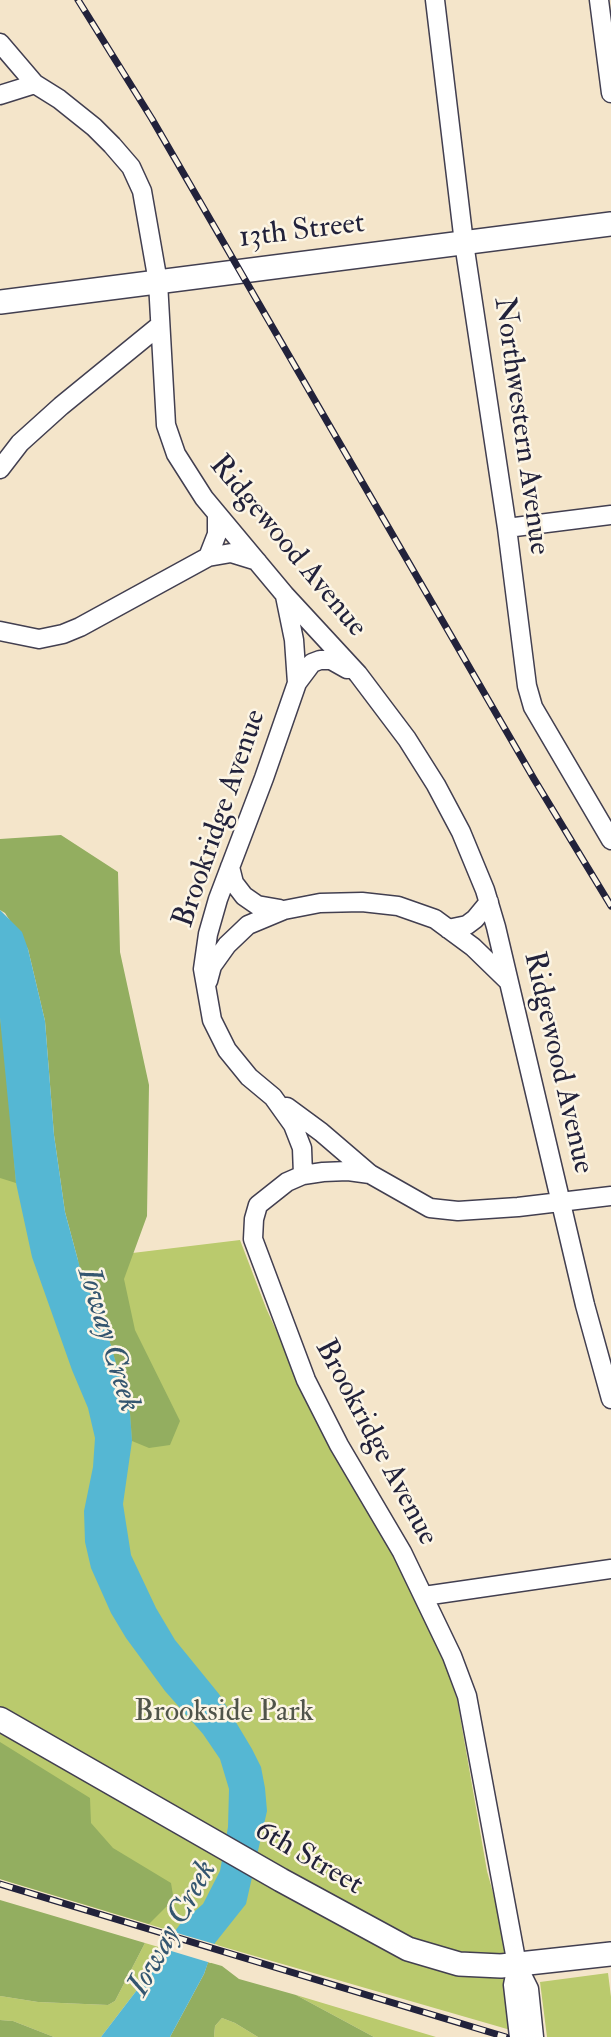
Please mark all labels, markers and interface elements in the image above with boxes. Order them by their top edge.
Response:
street label: 13th Street [237,206,367,258]
street label: Northwestern Avenue [484,295,556,557]
street label: Ridgewood Avenue [200,449,374,645]
street label: Brookridge Avenue [167,705,275,933]
street label: Ridgewood Avenue [514,949,600,1177]
water label: Ioway Creek [67,1263,147,1417]
street label: Brookridge Avenue [306,1334,444,1552]
park label: Brookside Park [134,1696,314,1732]
street label: 6th Street [247,1814,369,1904]
water label: Ioway Creek [121,1854,227,2004]

